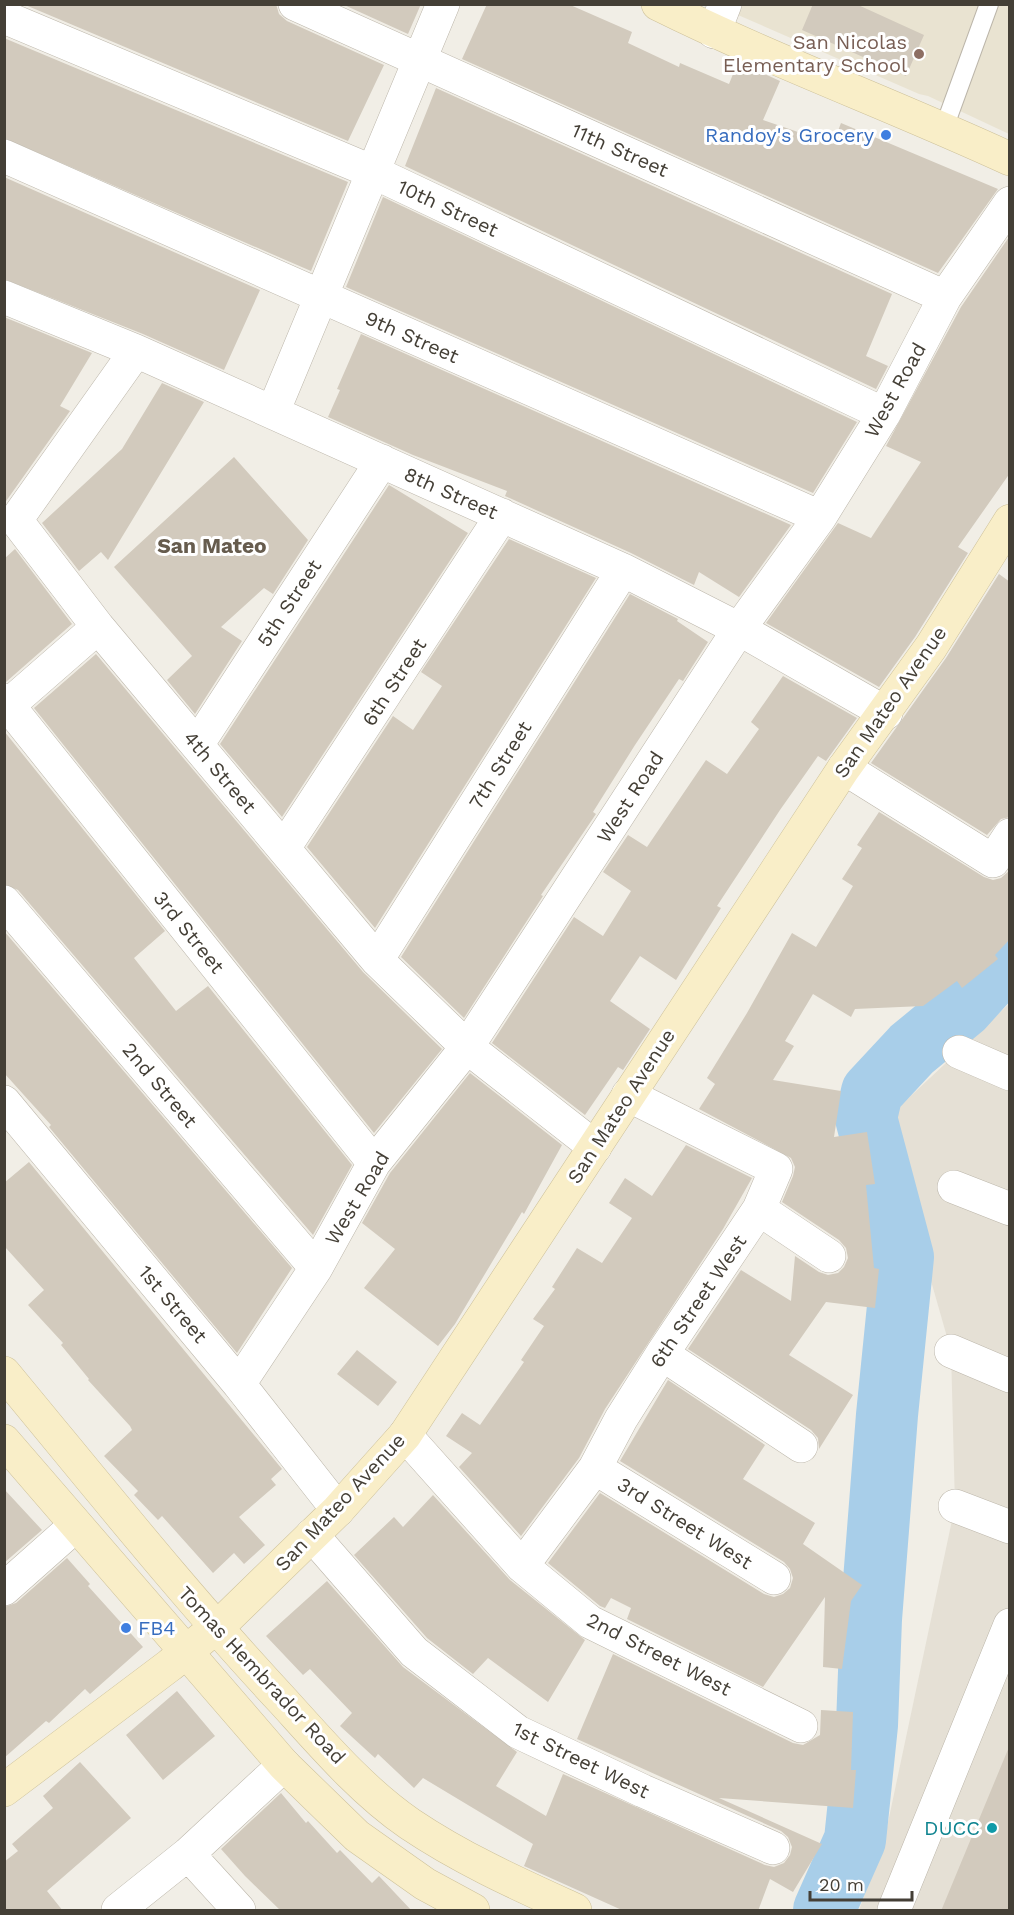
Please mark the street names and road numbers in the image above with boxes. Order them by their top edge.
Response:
street label: 11th Street [568,118,673,182]
street label: 10th Street [394,174,503,242]
street label: 9th Street [361,306,463,369]
street label: West Road [859,338,931,442]
street label: 8th Street [400,462,502,525]
street label: 5th Street [252,554,326,651]
street label: San Mateo Avenue [829,622,951,782]
street label: 6th Street [357,633,432,730]
street label: 7th Street [464,716,537,813]
street label: 4th Street [179,726,262,818]
street label: West Road [591,747,669,847]
street label: 3rd Street [149,886,230,979]
street label: San Mateo Avenue [562,1024,680,1188]
street label: 2nd Street [118,1038,203,1133]
street label: West Road [320,1147,394,1249]
street label: 6th Street West [645,1229,752,1372]
street label: 1st Street [134,1260,213,1348]
street label: San Mateo Avenue [270,1428,410,1576]
street label: 3rd Street West [613,1472,757,1574]
street label: Tomas Hembrador Road [173,1581,351,1769]
street label: 2nd Street West [583,1607,736,1701]
street label: 1st Street West [509,1717,654,1804]

